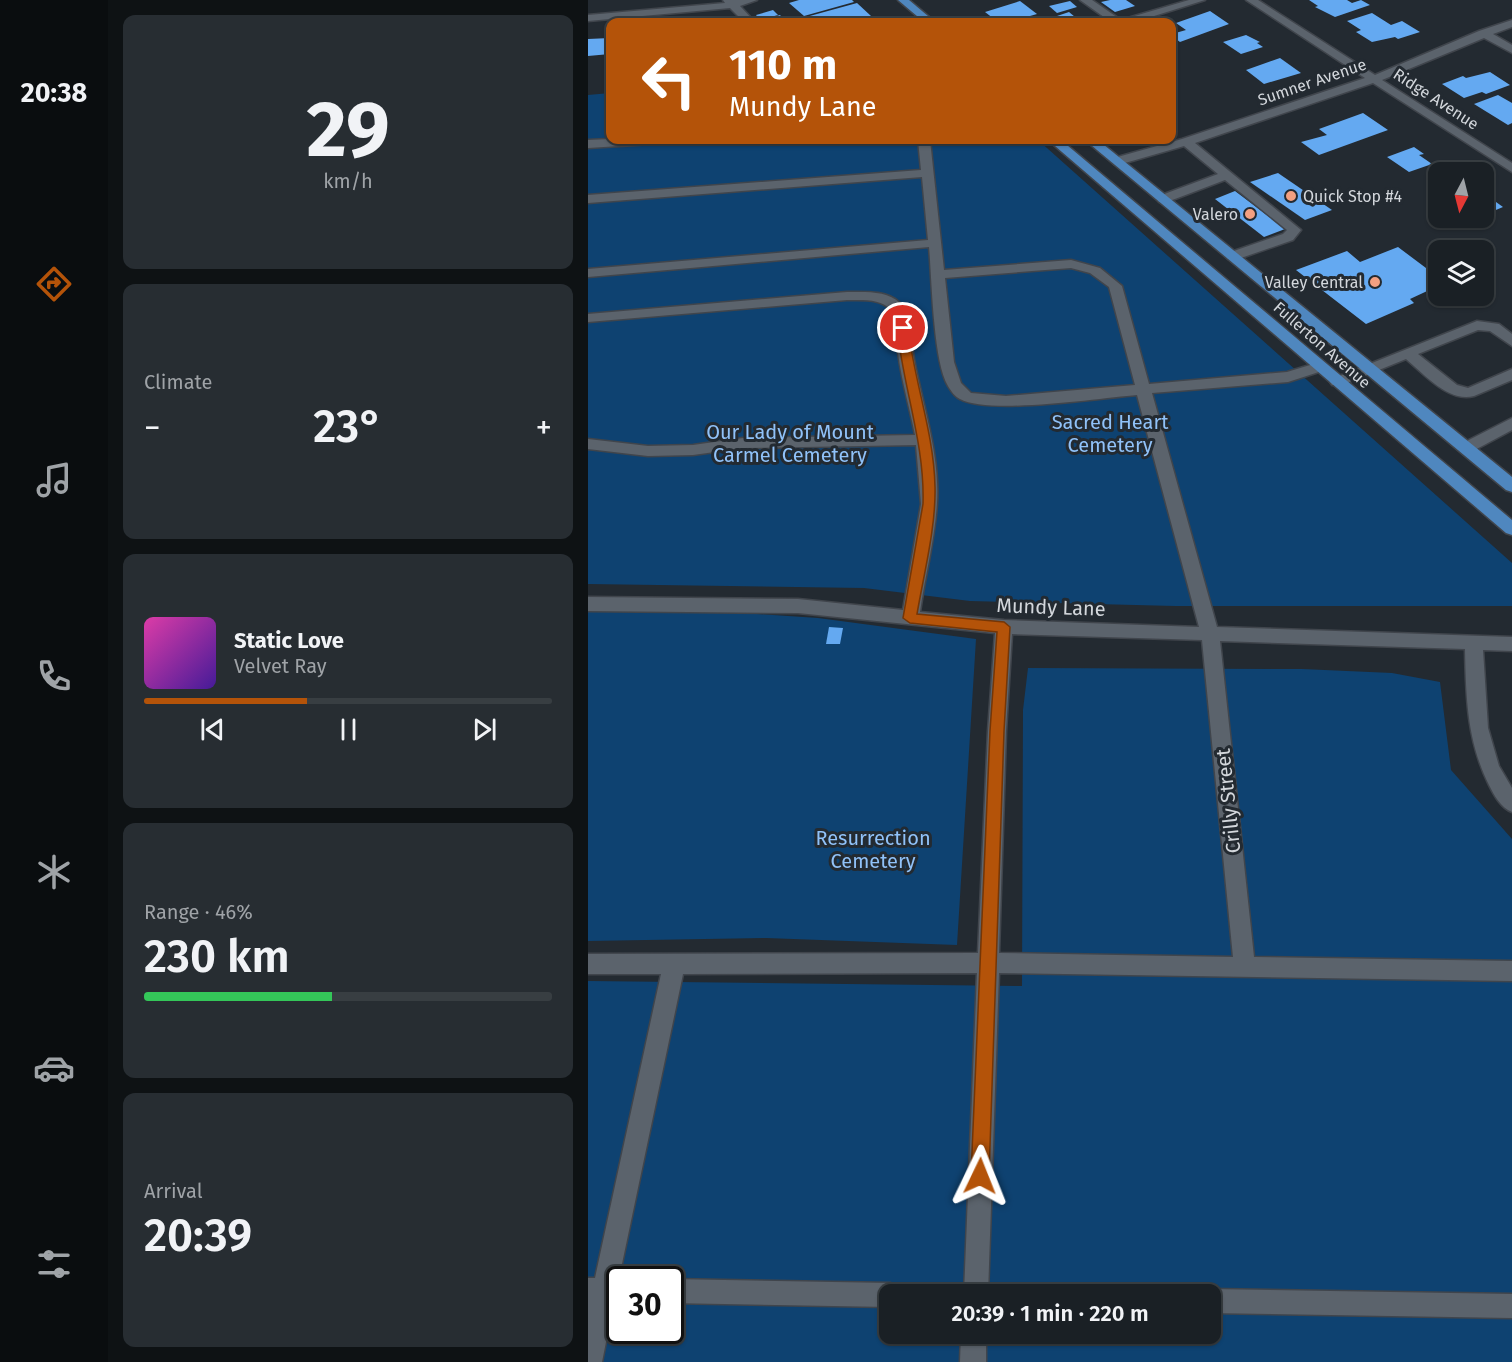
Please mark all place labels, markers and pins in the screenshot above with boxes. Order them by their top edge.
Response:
place label: Quick Stop #4 [1303,187,1403,206]
marker: Quick Stop #4 [1284,189,1298,203]
place label: Valero [1193,205,1238,224]
marker: Valero [1243,207,1257,221]
place label: Valley Central [1265,273,1363,292]
marker: Valley Central [1368,275,1382,289]
pin [877,302,928,353]

